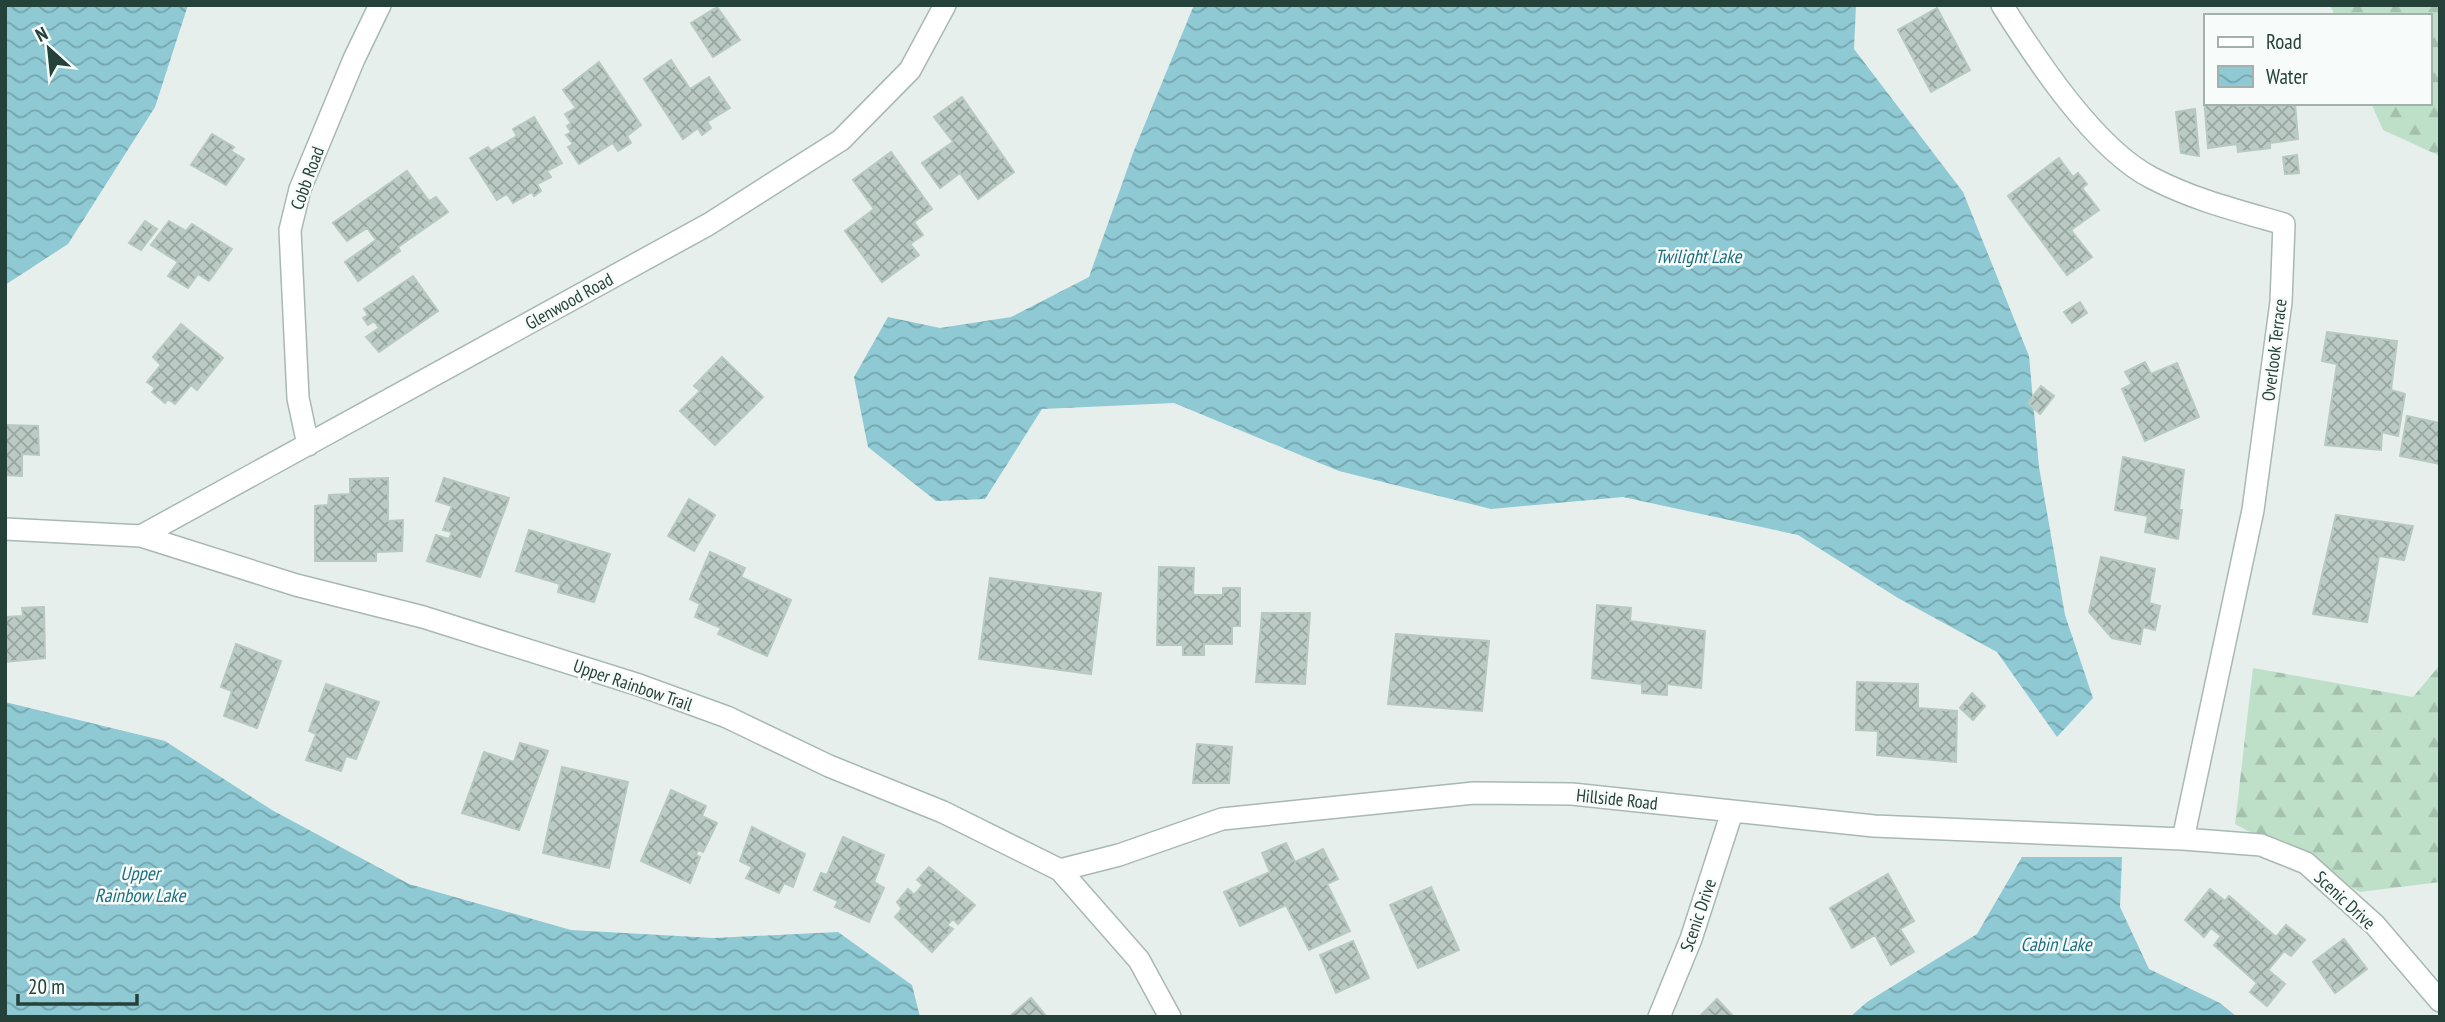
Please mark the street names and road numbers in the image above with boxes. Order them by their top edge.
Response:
street label: Cobb Road [285,143,329,213]
street label: Glenwood Road [521,267,617,335]
street label: Overlook Terrace [2256,298,2292,402]
street label: Upper Rainbow Trail [570,654,696,716]
street label: Hillside Road [1575,783,1659,815]
street label: Scenic Drive [2309,866,2381,934]
street label: Scenic Drive [1675,875,1721,955]

